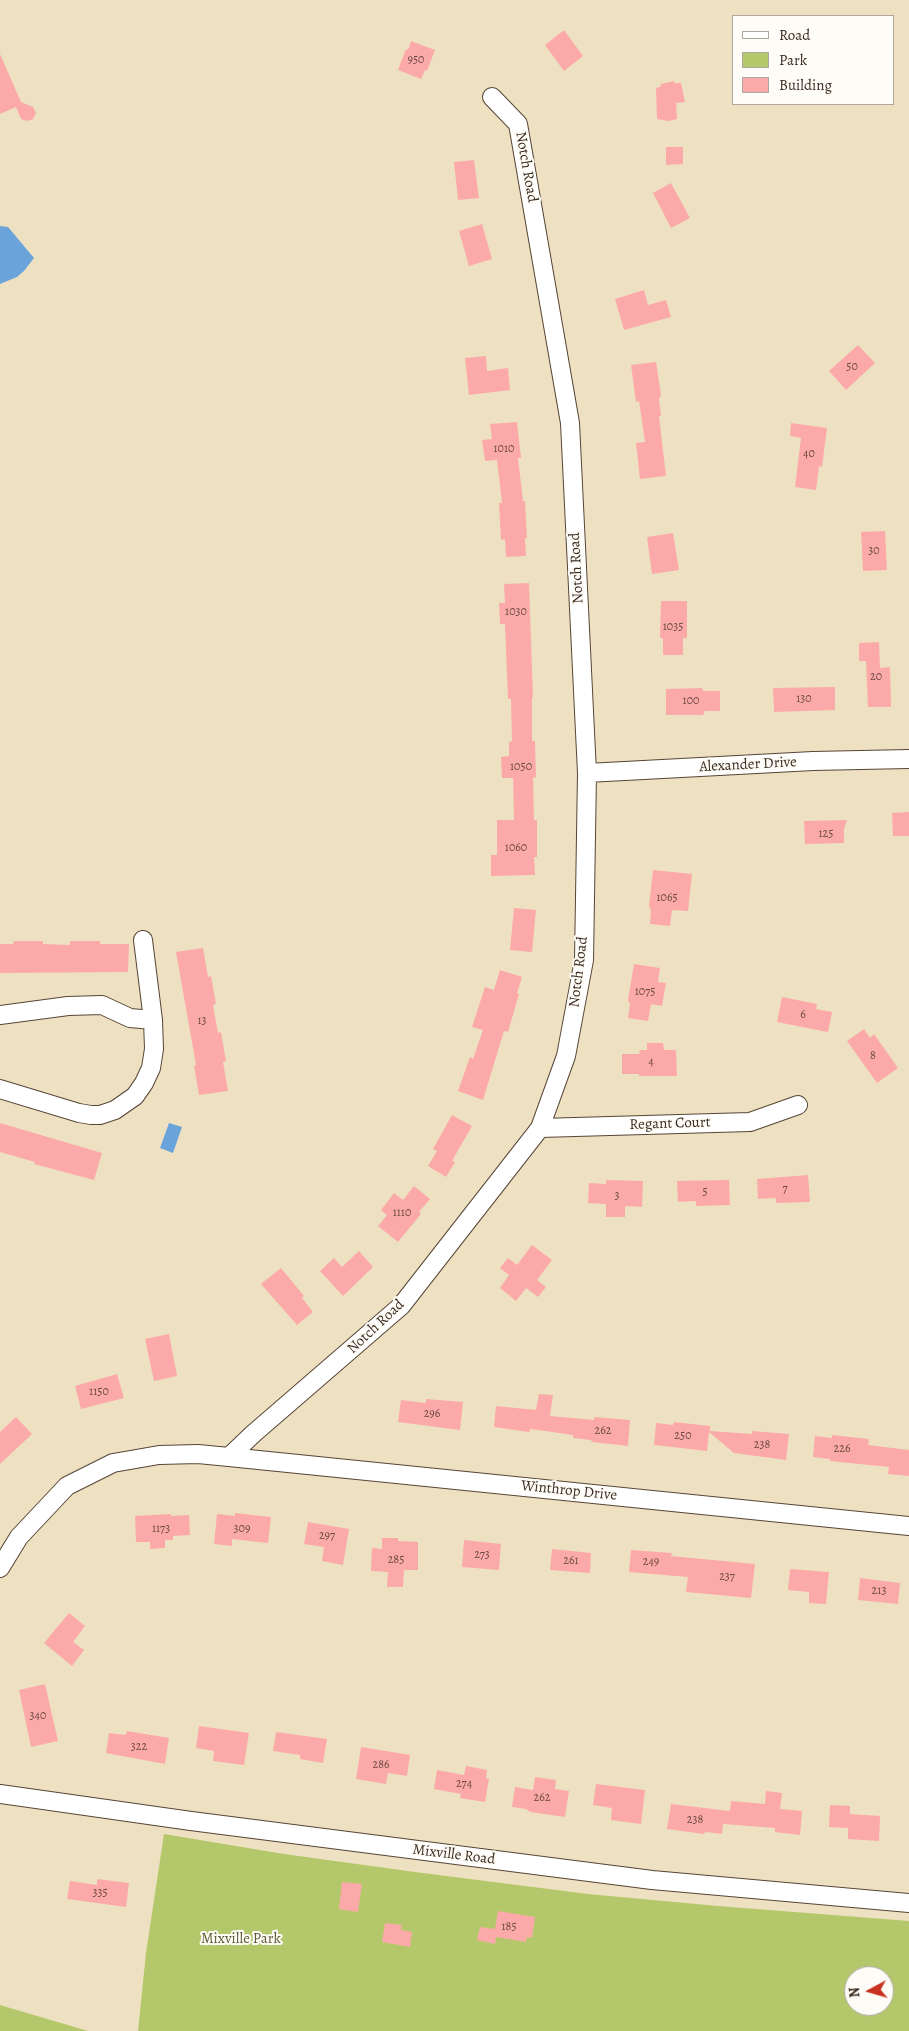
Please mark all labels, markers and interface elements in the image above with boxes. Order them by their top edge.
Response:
legend [732,15,894,105]
text: Road [779,25,810,45]
text: Park [779,50,807,70]
house number: 950 [407,53,425,67]
text: Building [779,75,832,95]
street label: Notch Road [511,130,541,204]
house number: 50 [846,360,858,374]
house number: 1010 [494,442,514,456]
house number: 40 [803,447,815,461]
street label: Notch Road [566,532,588,604]
house number: 30 [868,544,880,558]
house number: 1030 [505,605,527,619]
house number: 1035 [663,620,683,634]
house number: 20 [870,670,882,684]
house number: 130 [796,692,812,706]
house number: 100 [683,694,699,708]
street label: Alexander Drive [699,753,797,777]
house number: 1050 [510,760,532,774]
house number: 125 [819,827,833,841]
house number: 1060 [505,841,527,855]
house number: 1065 [656,891,678,905]
street label: Notch Road [566,935,592,1009]
house number: 1075 [635,985,655,999]
house number: 6 [800,1008,806,1022]
house number: 13 [197,1014,207,1028]
house number: 8 [870,1049,876,1063]
house number: 4 [648,1055,654,1069]
street label: Regant Court [629,1114,711,1134]
house number: 7 [782,1182,788,1196]
house number: 5 [702,1185,708,1199]
house number: 3 [615,1189,619,1203]
house number: 1110 [393,1206,411,1220]
street label: Notch Road [344,1296,408,1358]
house number: 1150 [89,1385,109,1399]
house number: 296 [424,1407,440,1421]
house number: 262 [595,1424,611,1438]
house number: 250 [674,1429,692,1443]
house number: 238 [754,1438,770,1452]
house number: 226 [834,1442,850,1456]
street label: Winthrop Drive [520,1477,618,1505]
house number: 1173 [152,1522,170,1536]
house number: 309 [234,1522,250,1536]
house number: 297 [319,1529,335,1543]
house number: 273 [474,1548,490,1562]
house number: 285 [388,1553,404,1567]
house number: 261 [563,1554,579,1568]
house number: 249 [643,1555,659,1569]
house number: 237 [719,1570,735,1584]
house number: 213 [872,1584,886,1598]
house number: 340 [30,1709,46,1723]
house number: 322 [131,1740,147,1754]
house number: 286 [372,1758,390,1772]
house number: 274 [456,1777,472,1791]
house number: 262 [534,1791,550,1805]
house number: 238 [687,1813,703,1827]
street label: Mixville Road [412,1841,496,1869]
house number: 335 [92,1886,108,1900]
house number: 185 [501,1920,517,1934]
park label: Mixville Park [201,1930,281,1948]
north arrow [844,1966,894,2016]
text: N [845,1986,865,1999]

